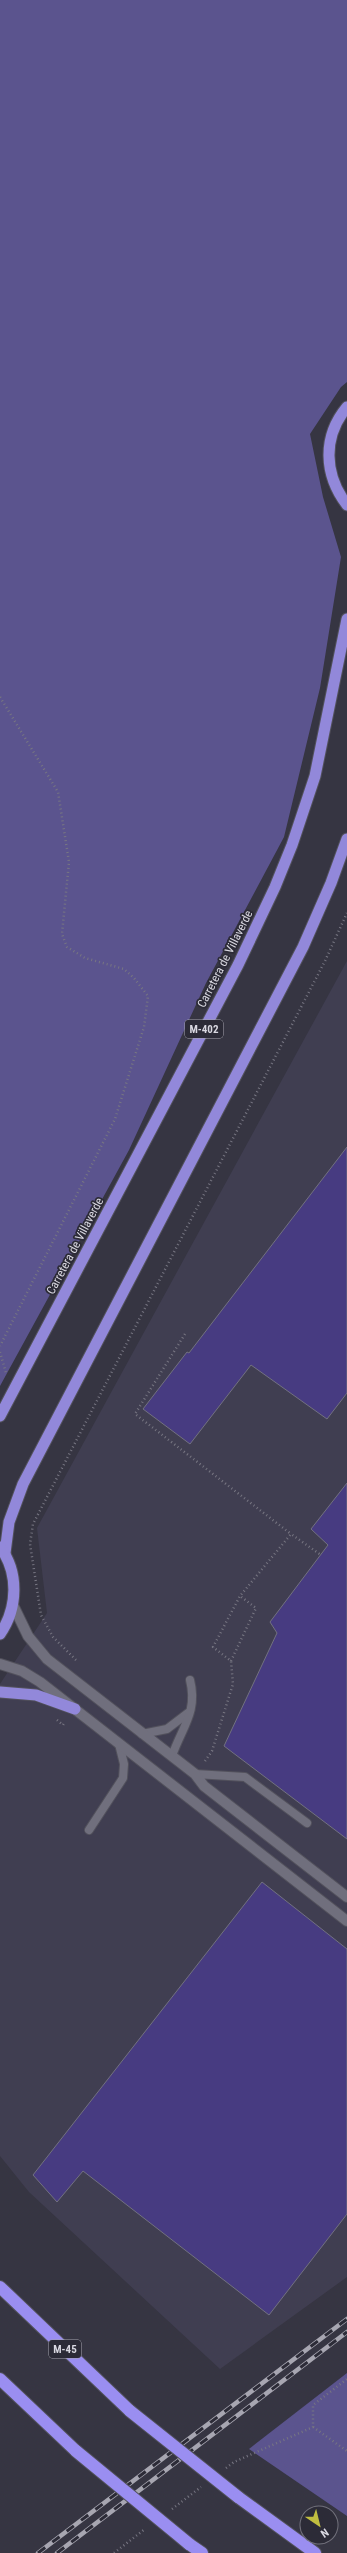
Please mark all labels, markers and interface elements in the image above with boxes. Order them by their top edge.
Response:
street label: Carretera de Villaverde [194,908,256,1010]
road number: M-402 [185,1020,223,1038]
street label: Carretera de Villaverde [44,1195,107,1297]
road number: M-45 [49,2340,81,2358]
north arrow [299,2505,339,2545]
text: N [318,2526,331,2540]

